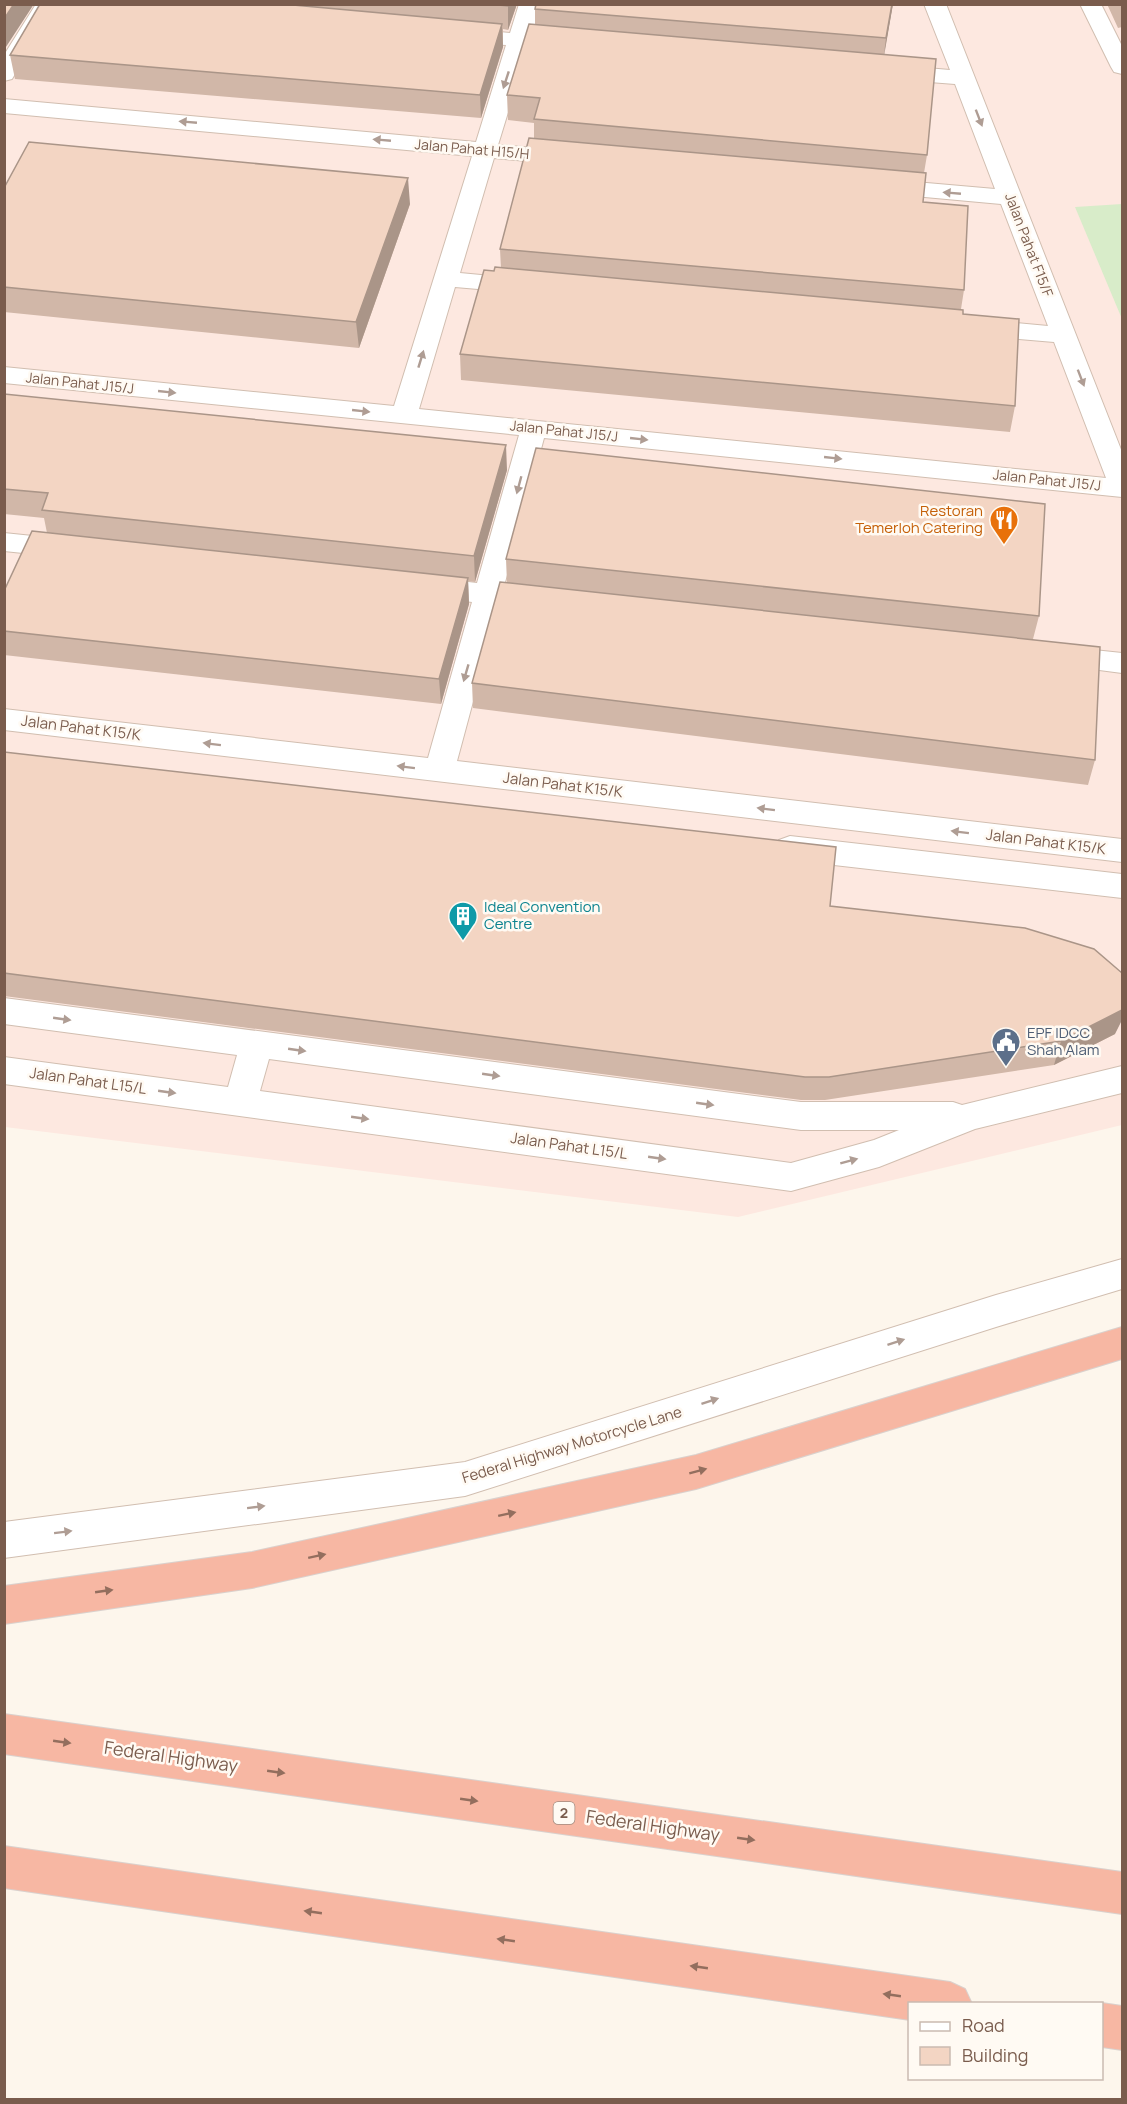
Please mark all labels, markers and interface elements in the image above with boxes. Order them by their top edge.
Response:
one-way arrow [501,71,510,89]
one-way arrow [975,109,985,127]
one-way arrow [178,117,197,127]
street label: Jalan Pahat H15/H [414,134,530,163]
one-way arrow [372,135,391,145]
one-way arrow [943,188,962,198]
street label: Jalan Pahat F15/F [1001,190,1058,300]
one-way arrow [416,350,426,368]
street label: Jalan Pahat J15/J [25,367,135,398]
one-way arrow [1076,369,1086,387]
one-way arrow [158,387,177,397]
one-way arrow [352,406,371,416]
street label: Jalan Pahat J15/J [509,415,619,446]
one-way arrow [629,434,648,444]
one-way arrow [823,453,842,463]
street label: Jalan Pahat J15/J [992,464,1102,495]
one-way arrow [513,476,523,494]
place label: Restoran Temerloh Catering [855,500,983,538]
restaurant icon: Restoran Temerloh Catering [988,504,1020,546]
one-way arrow [461,663,471,682]
street label: Jalan Pahat K15/K [20,710,142,745]
one-way arrow [203,739,222,748]
one-way arrow [396,762,415,771]
street label: Jalan Pahat K15/K [502,767,624,802]
one-way arrow [757,804,776,814]
street label: Jalan Pahat K15/K [985,824,1107,859]
one-way arrow [951,827,970,837]
place label: Ideal Convention Centre [484,896,601,934]
building icon: Ideal Convention Centre [447,900,479,942]
one-way arrow [53,1014,72,1023]
place label: EPF IDCC Shah Alam [1027,1022,1099,1060]
public building icon: EPF IDCC Shah Alam [990,1026,1022,1068]
one-way arrow [288,1045,307,1054]
street label: Jalan Pahat L15/L [28,1062,148,1099]
one-way arrow [481,1071,500,1080]
one-way arrow [157,1087,176,1096]
one-way arrow [695,1099,714,1108]
one-way arrow [350,1113,369,1123]
street label: Jalan Pahat L15/L [509,1127,629,1164]
one-way arrow [648,1154,667,1163]
one-way arrow [840,1156,858,1165]
one-way arrow [887,1337,905,1346]
one-way arrow [701,1396,719,1406]
street label: Federal Highway Motorcycle Lane [459,1401,685,1488]
one-way arrow [689,1466,707,1476]
one-way arrow [246,1502,265,1512]
one-way arrow [498,1509,517,1518]
one-way arrow [53,1528,72,1537]
one-way arrow [308,1551,327,1560]
one-way arrow [95,1587,114,1596]
street label: Federal Highway [103,1735,240,1777]
one-way arrow [53,1737,72,1746]
one-way arrow [267,1768,286,1777]
one-way arrow [460,1795,479,1804]
road number: 2 [554,1802,574,1824]
street label: Federal Highway [585,1804,722,1846]
one-way arrow [736,1835,755,1844]
one-way arrow [303,1907,322,1916]
one-way arrow [496,1935,515,1944]
one-way arrow [689,1963,708,1972]
one-way arrow [882,1991,901,2000]
legend [908,2002,1103,2080]
text: Road [962,2013,1005,2037]
text: Building [962,2043,1028,2067]

